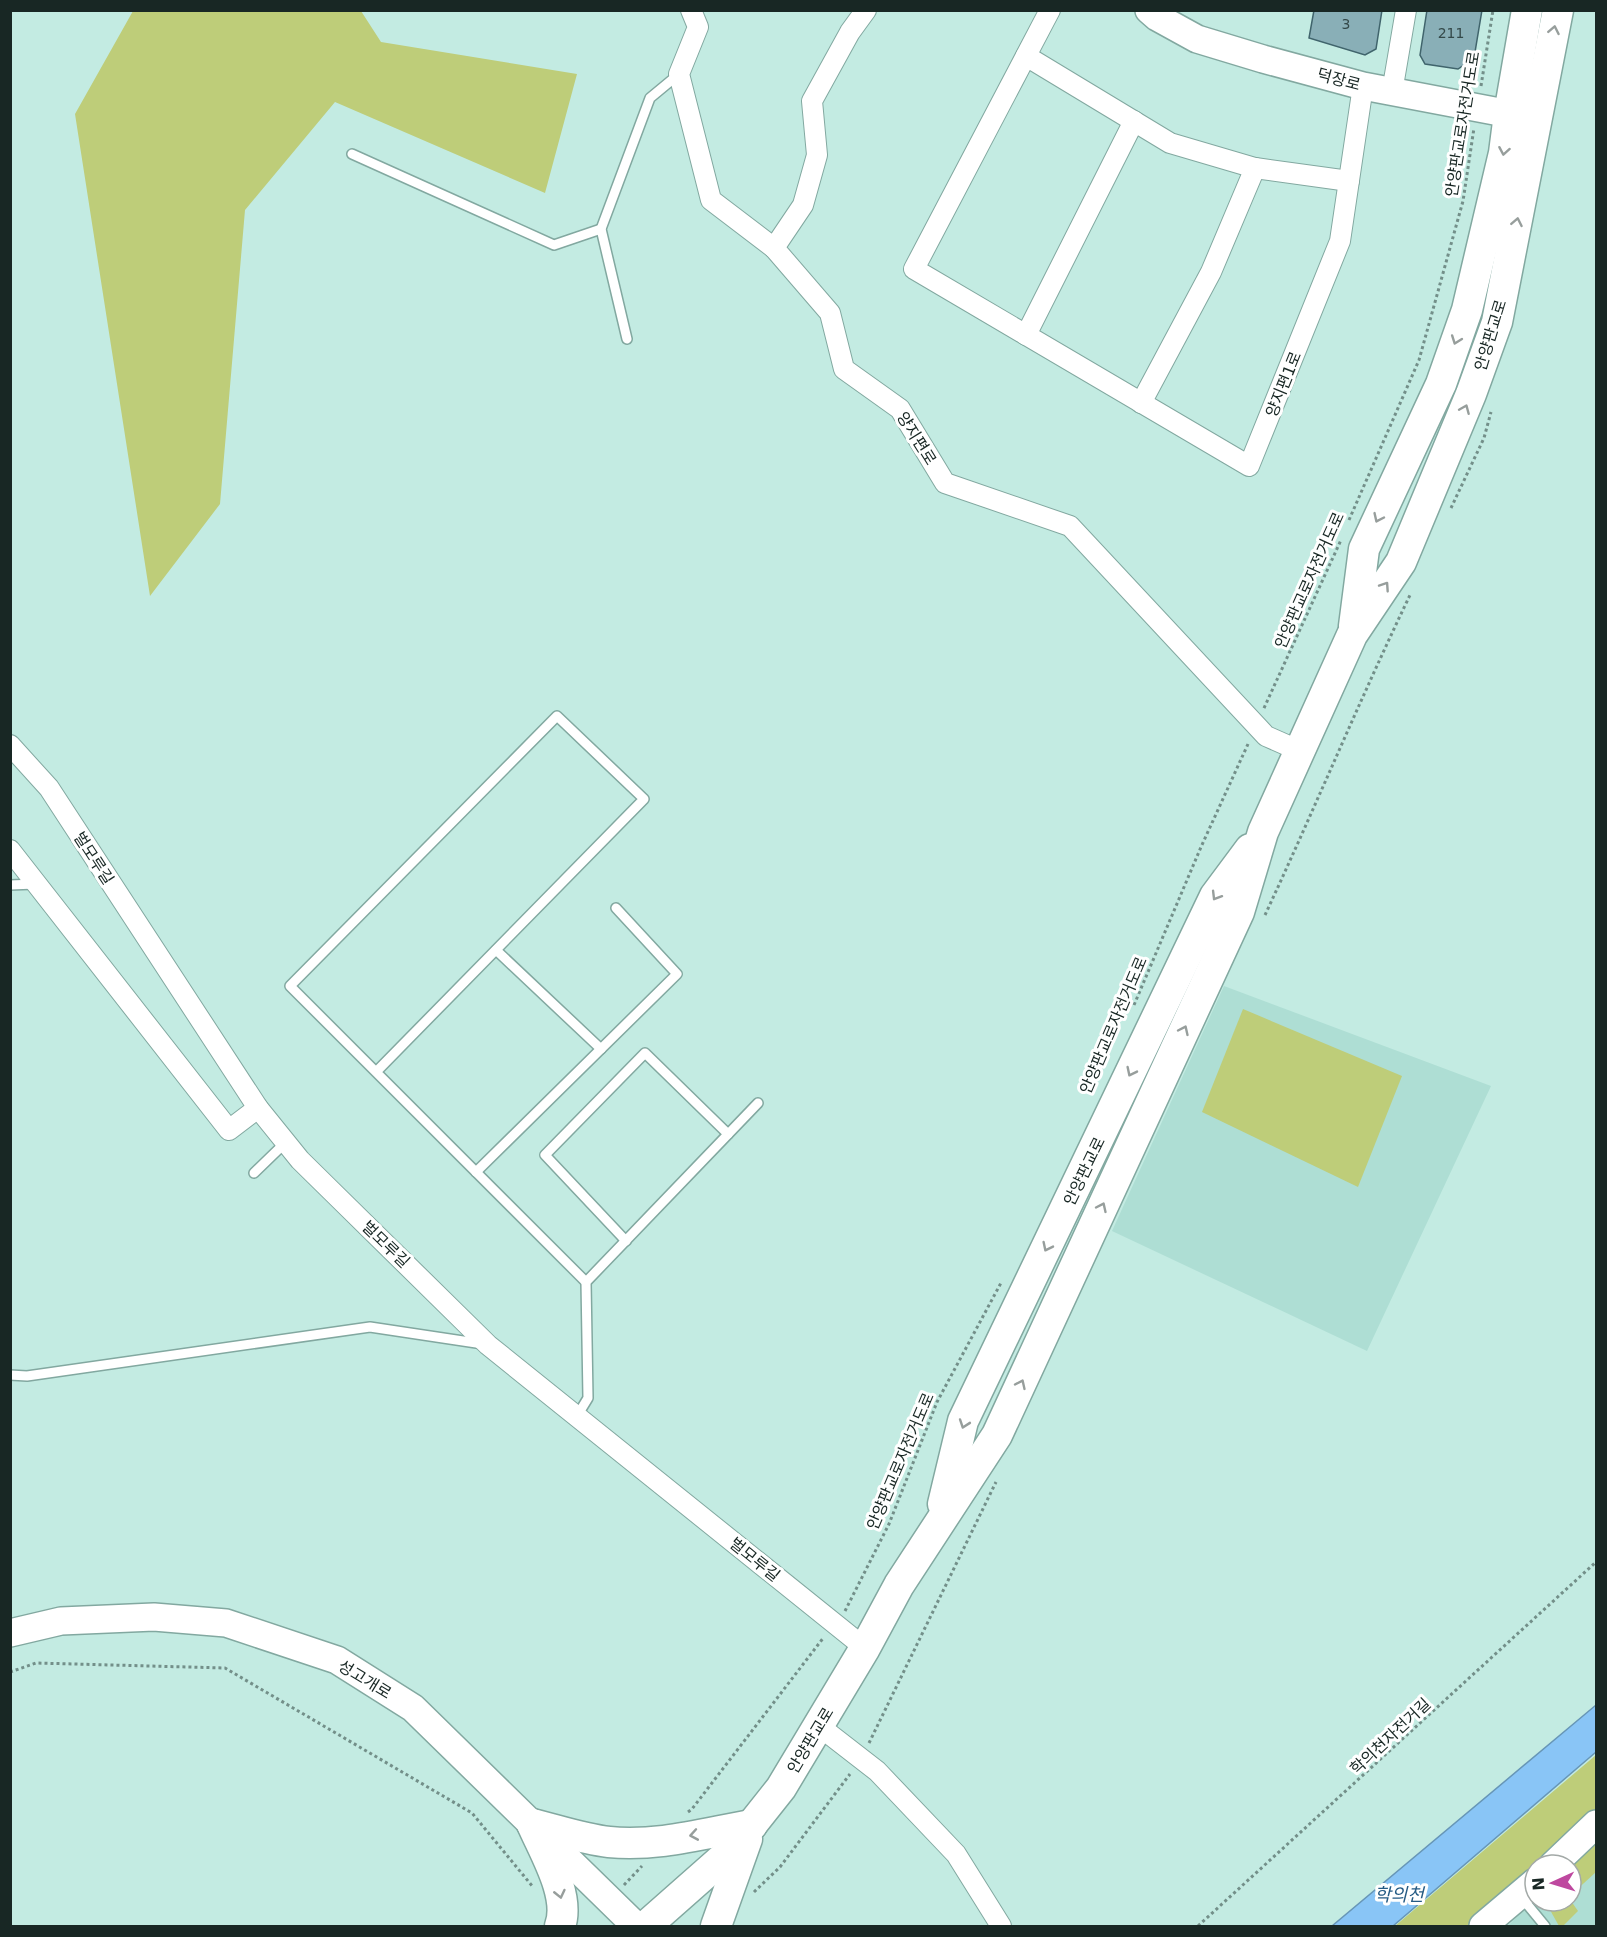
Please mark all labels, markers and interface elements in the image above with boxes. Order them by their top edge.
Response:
house number: 3 [1342,16,1350,32]
house number: 211 [1438,25,1464,41]
one-way arrow [1547,26,1560,36]
street label: 안양판교로자전거도로 [1442,50,1483,198]
street label: 덕장로 [1315,65,1363,94]
one-way arrow [1498,146,1510,156]
one-way arrow [1510,217,1523,227]
street label: 안양판교로 [1471,297,1510,373]
one-way arrow [1451,334,1464,345]
street label: 양지편1로 [1262,348,1305,420]
one-way arrow [1458,404,1470,415]
street label: 양지편로 [893,408,940,468]
street label: 안양판교로자전거도로 [1271,509,1348,651]
one-way arrow [1374,512,1386,523]
one-way arrow [1378,582,1389,593]
street label: 벌모루길 [70,828,118,888]
one-way arrow [1212,890,1224,900]
street label: 안양판교로자전거도로 [1076,953,1151,1097]
one-way arrow [1177,1025,1189,1036]
one-way arrow [1127,1065,1139,1076]
street label: 안양판교로 [1060,1134,1109,1208]
one-way arrow [1095,1202,1107,1213]
street label: 벌모루길 [358,1217,413,1272]
one-way arrow [1042,1241,1054,1252]
one-way arrow [1013,1379,1025,1390]
street label: 안양판교로자전거도로 [863,1389,938,1533]
one-way arrow [958,1418,971,1429]
street label: 벌모루길 [726,1533,784,1585]
street label: 성고개로 [335,1656,395,1703]
street label: 학의천자전거길 [1346,1694,1435,1778]
street label: 안양판교로 [783,1704,838,1777]
one-way arrow [690,1828,700,1841]
north arrow [1523,1853,1583,1913]
text: N [1529,1877,1548,1891]
water label: 학의천 [1374,1884,1426,1905]
one-way arrow [552,1889,565,1899]

